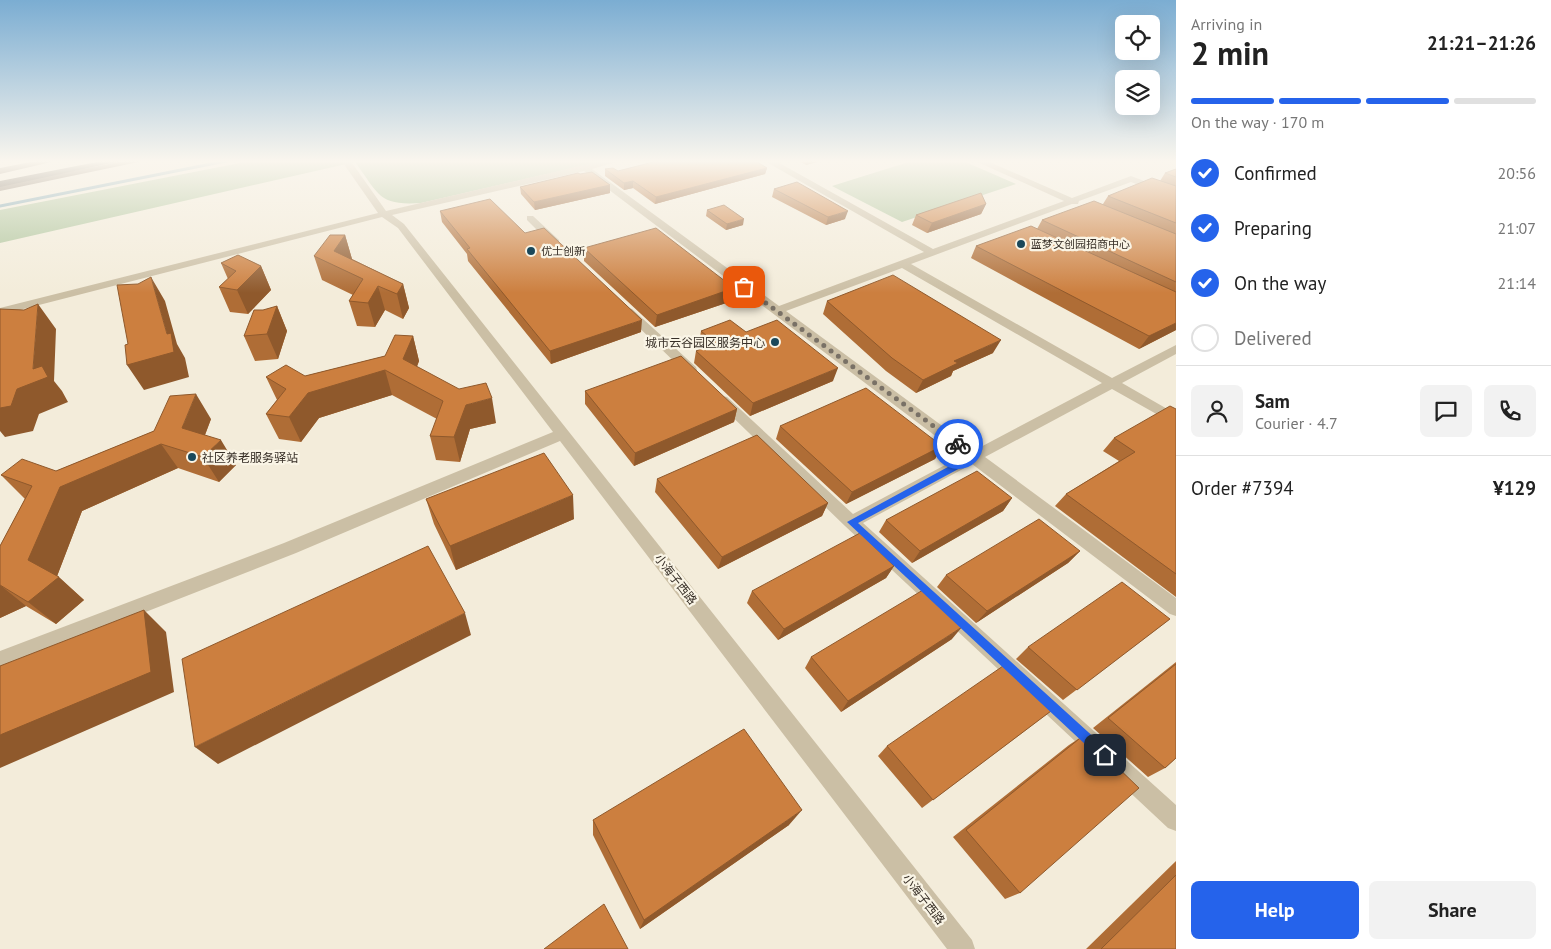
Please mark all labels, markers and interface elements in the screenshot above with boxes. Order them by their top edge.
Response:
text: Arriving in [1191,14,1262,34]
map controls [1115,15,1160,115]
button: locate [1115,15,1160,60]
text: 21:21–21:26 [1427,31,1536,55]
text: 2 min [1191,32,1269,74]
button: layers [1115,70,1160,115]
text: On the way · 170 m [1191,112,1324,132]
icon: check [1191,159,1219,187]
text: Confirmed [1234,161,1317,185]
text: 20:56 [1498,163,1536,183]
icon: check [1191,214,1219,242]
text: Preparing [1234,216,1312,240]
text: 21:07 [1498,218,1536,238]
place label: 蓝梦文创园招商中心 [1031,237,1130,251]
marker: 蓝梦文创园招商中心 [1015,238,1027,250]
place label: 优士创新 [541,244,585,258]
marker: 优士创新 [525,245,537,257]
pin [723,266,765,308]
icon: check [1191,269,1219,297]
text: On the way [1234,271,1326,295]
icon: bag [730,273,758,301]
text: 21:14 [1498,273,1536,293]
text: Delivered [1234,326,1312,350]
place label: 城市云谷园区服务中心 [645,335,765,350]
marker: 城市云谷园区服务中心 [769,336,781,348]
button: person [1191,385,1243,437]
button: chat [1420,385,1472,437]
button: phone [1484,385,1536,437]
text: Sam [1255,389,1290,413]
text: Courier · 4.7 [1255,413,1338,433]
courier [933,419,983,469]
icon: bike [944,430,972,458]
place label: 社区养老服务驿站 [202,450,298,465]
marker: 社区养老服务驿站 [186,451,198,463]
text: Order #7394 [1191,476,1294,500]
text: ¥129 [1493,476,1536,500]
street label: 小海子西路 [652,551,700,607]
pin [1084,734,1126,776]
icon: home [1091,741,1119,769]
street label: 小海子西路 [900,871,948,927]
button: Help [1191,881,1359,939]
button: Share [1369,881,1536,939]

